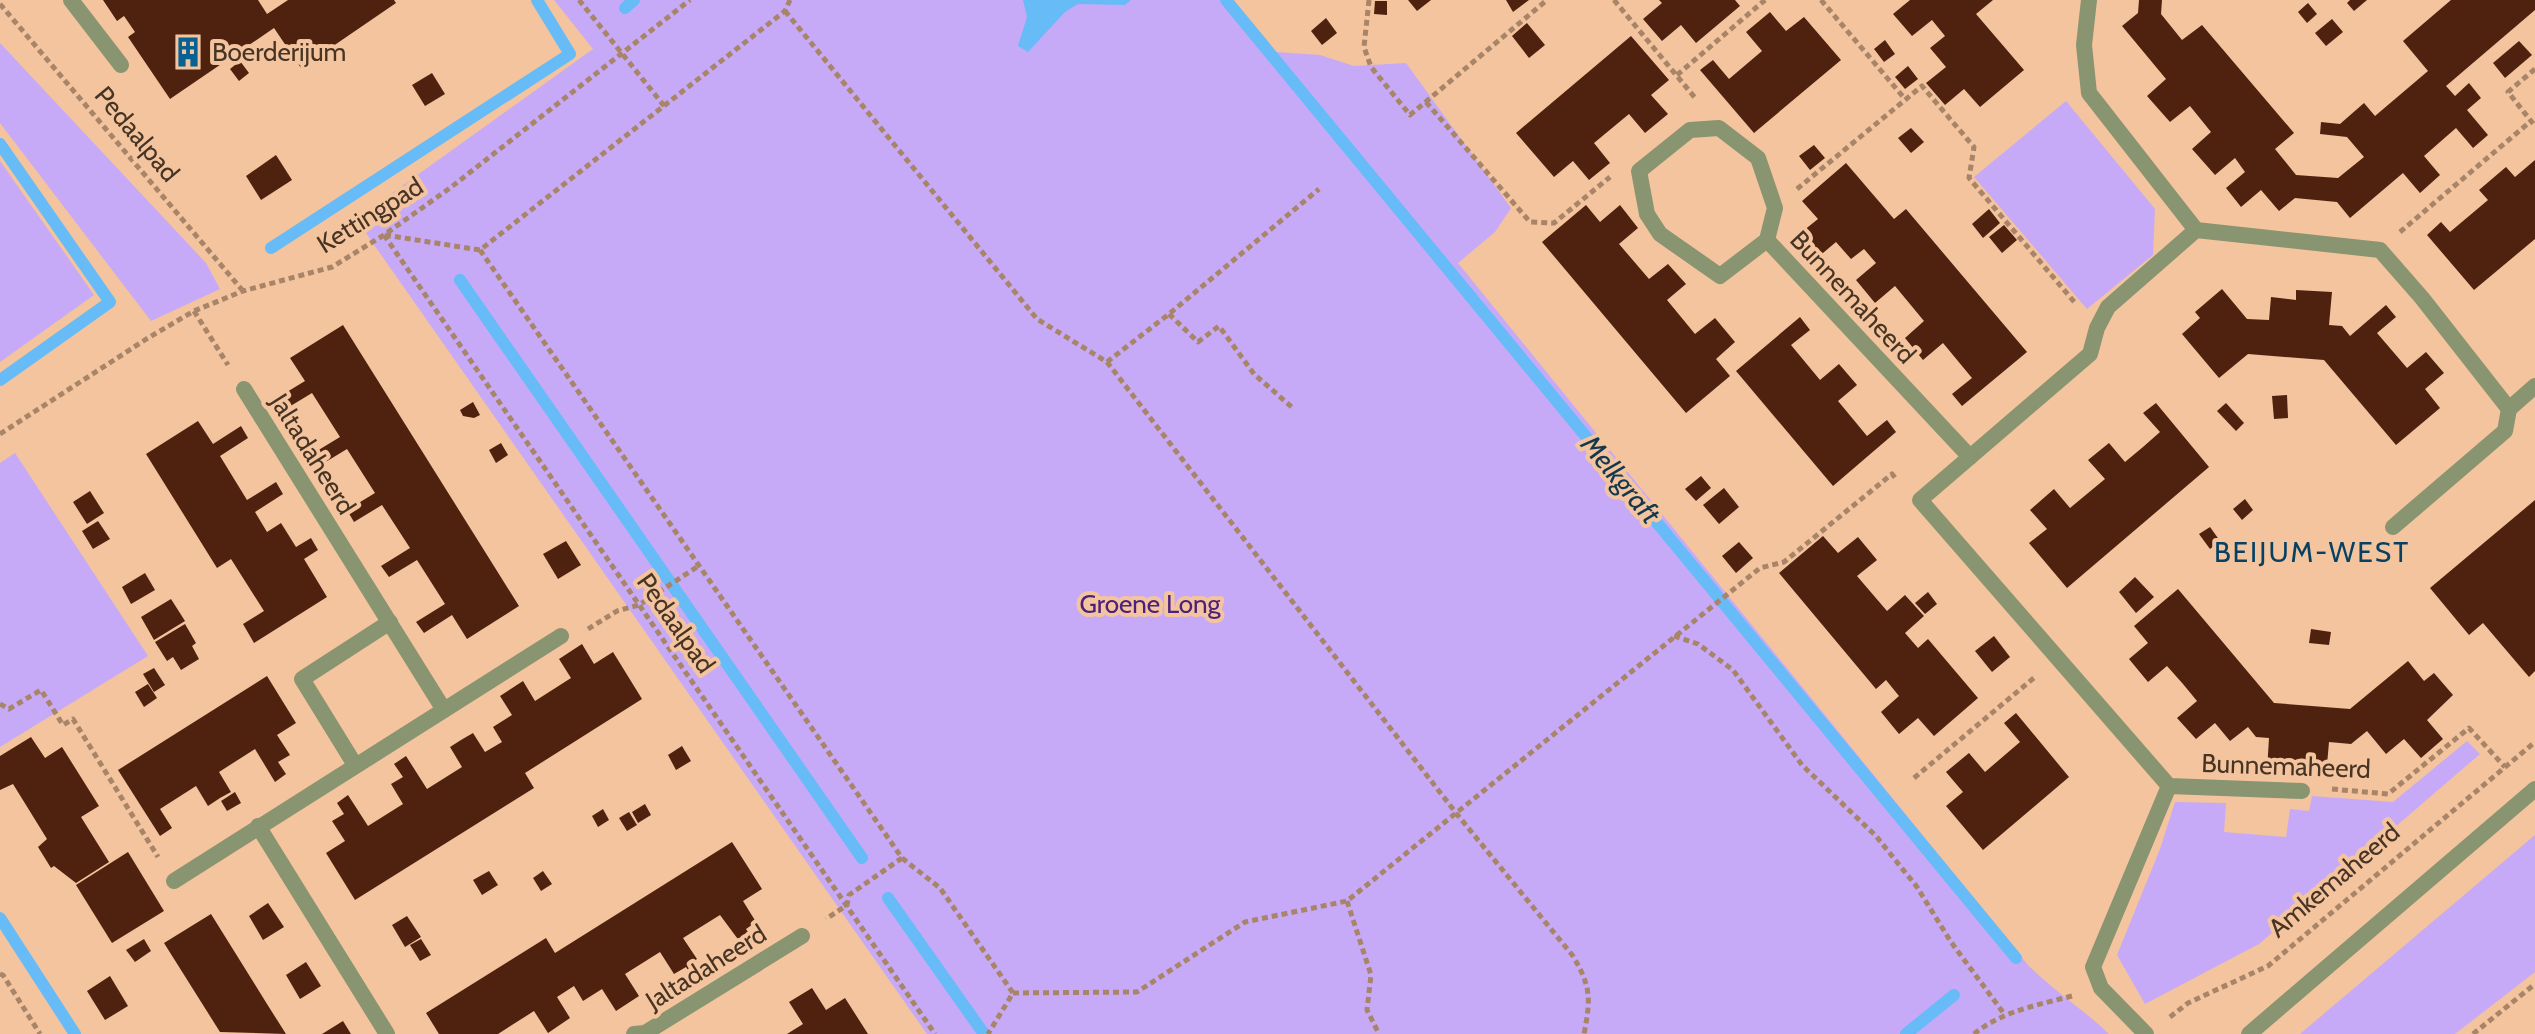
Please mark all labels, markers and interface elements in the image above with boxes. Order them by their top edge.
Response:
building icon: Boerderijum [171,35,205,69]
place label: Boerderijum [212,36,346,68]
street label: Pedaalpad [88,80,186,188]
street label: Kettingpad [311,170,429,260]
street label: Bunnemaheerd [1783,224,1923,370]
street label: Jaltadaheerd [263,387,363,520]
water label: Melkgraft [1574,427,1668,531]
district label: BEIJUM-WEST [2214,535,2410,569]
street label: Pedaalpad [630,567,722,679]
park label: Groene Long [1079,588,1222,620]
street label: Bunnemaheerd [2201,747,2371,785]
street label: Amkemaheerd [2262,816,2406,944]
street label: Jaltadaheerd [639,917,772,1017]

